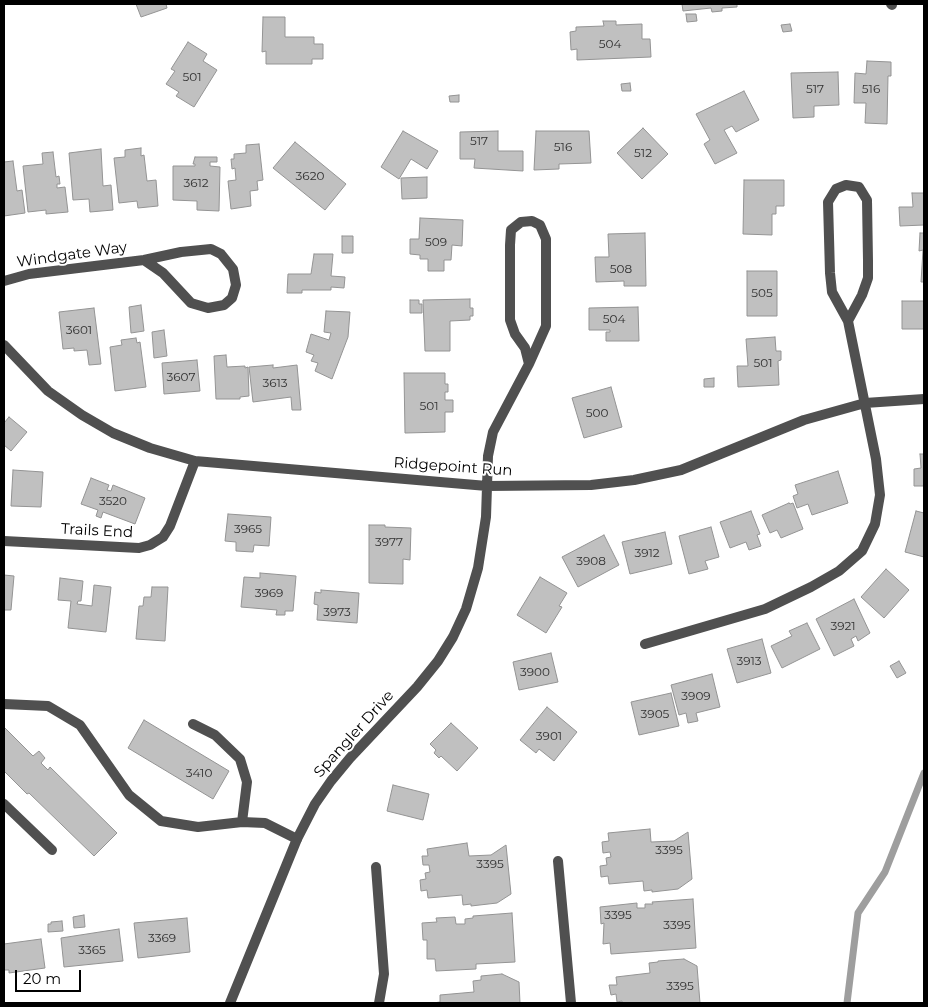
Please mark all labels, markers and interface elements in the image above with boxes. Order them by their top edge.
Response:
house number: 504 [599,37,621,51]
house number: 501 [182,70,202,84]
house number: 517 [806,82,824,96]
house number: 516 [862,82,880,96]
house number: 517 [470,134,488,148]
house number: 516 [554,140,572,154]
house number: 512 [634,146,652,160]
house number: 3620 [296,169,324,183]
house number: 3612 [183,176,209,190]
house number: 509 [425,235,447,249]
street label: Windgate Way [16,238,128,272]
house number: 508 [610,262,632,276]
house number: 505 [751,286,773,300]
house number: 504 [603,312,625,326]
house number: 3601 [66,323,92,337]
house number: 501 [753,356,773,370]
house number: 3607 [167,370,195,384]
house number: 3613 [262,376,288,390]
house number: 501 [419,399,439,413]
house number: 500 [586,406,608,420]
street label: Ridgepoint Run [393,454,513,480]
house number: 3520 [99,494,127,508]
street label: Trails End [60,520,134,542]
house number: 3965 [234,522,262,536]
house number: 3977 [375,535,403,549]
house number: 3912 [634,546,660,560]
house number: 3908 [576,554,606,568]
house number: 3969 [255,586,283,600]
house number: 3973 [323,605,351,619]
house number: 3921 [830,619,856,633]
house number: 3913 [736,654,762,668]
house number: 3900 [520,665,550,679]
street label: Spangler Drive [310,687,398,781]
house number: 3909 [681,689,711,703]
house number: 3905 [641,707,669,721]
house number: 3901 [536,729,562,743]
house number: 3410 [186,766,212,780]
house number: 3395 [655,843,683,857]
house number: 3395 [476,857,504,871]
house number: 3395 [604,908,632,922]
house number: 3395 [663,918,691,932]
house number: 3369 [148,931,176,945]
house number: 3365 [78,943,106,957]
scale bar [18,960,84,992]
text: 20 m [23,969,61,988]
house number: 3395 [666,979,694,993]

